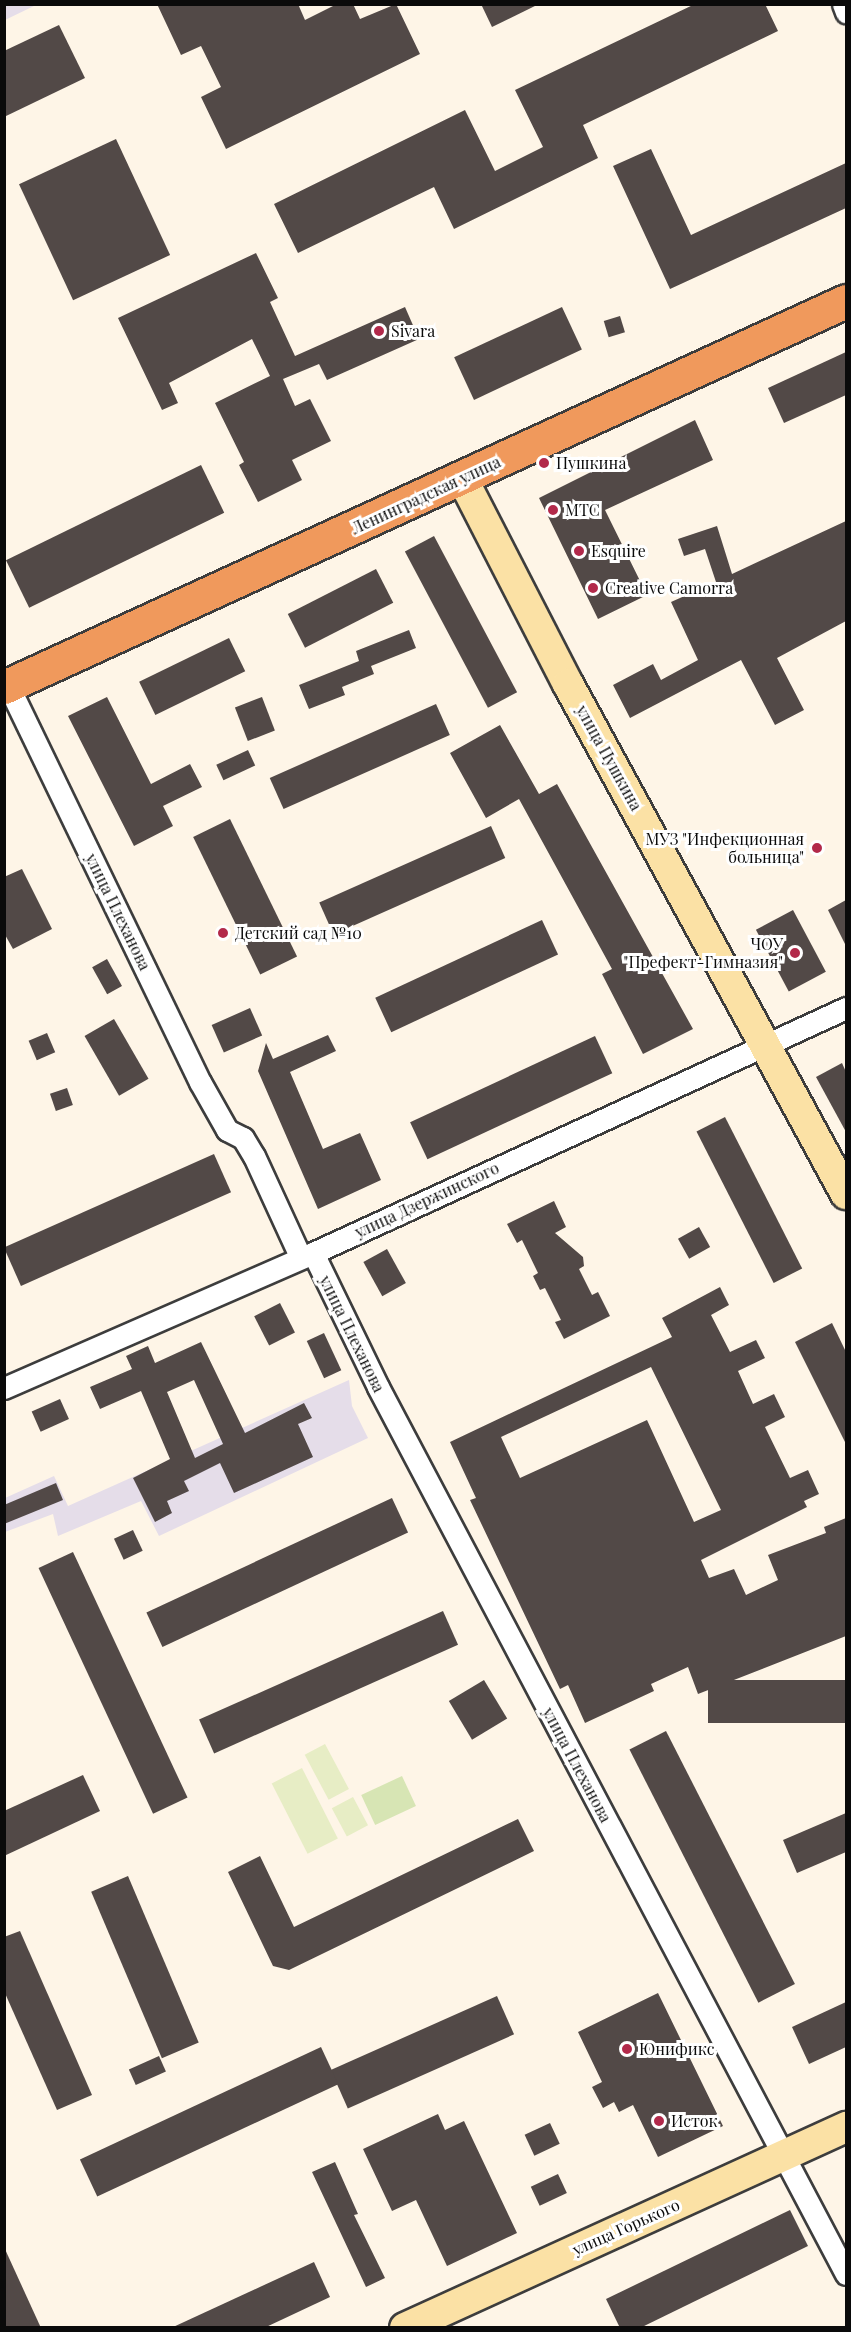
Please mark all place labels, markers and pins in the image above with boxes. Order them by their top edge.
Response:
place label: Sivara [391,321,435,341]
marker: Sivara [372,324,386,338]
place label: Пушкина [556,453,626,473]
marker: Пушкина [537,456,551,470]
place label: МТС [565,500,600,520]
marker: МТС [546,503,560,517]
place label: Esquire [591,541,646,561]
marker: Esquire [572,544,586,558]
place label: Creative Camorra [605,578,733,598]
marker: Creative Camorra [586,581,600,595]
place label: МУЗ "Инфекционная больница" [645,829,804,867]
marker: МУЗ "Инфекционная больница" [808,839,826,857]
place label: Детский сад №10 [235,923,362,943]
marker: Детский сад №10 [216,926,230,940]
place label: ЧОУ "Префект-Гимназия" [624,934,783,972]
marker: ЧОУ "Префект-Гимназия" [788,946,802,960]
place label: Юнификс [639,2039,714,2059]
marker: Юнификс [620,2042,634,2056]
place label: Исток [671,2111,718,2131]
marker: Исток [652,2114,666,2128]

